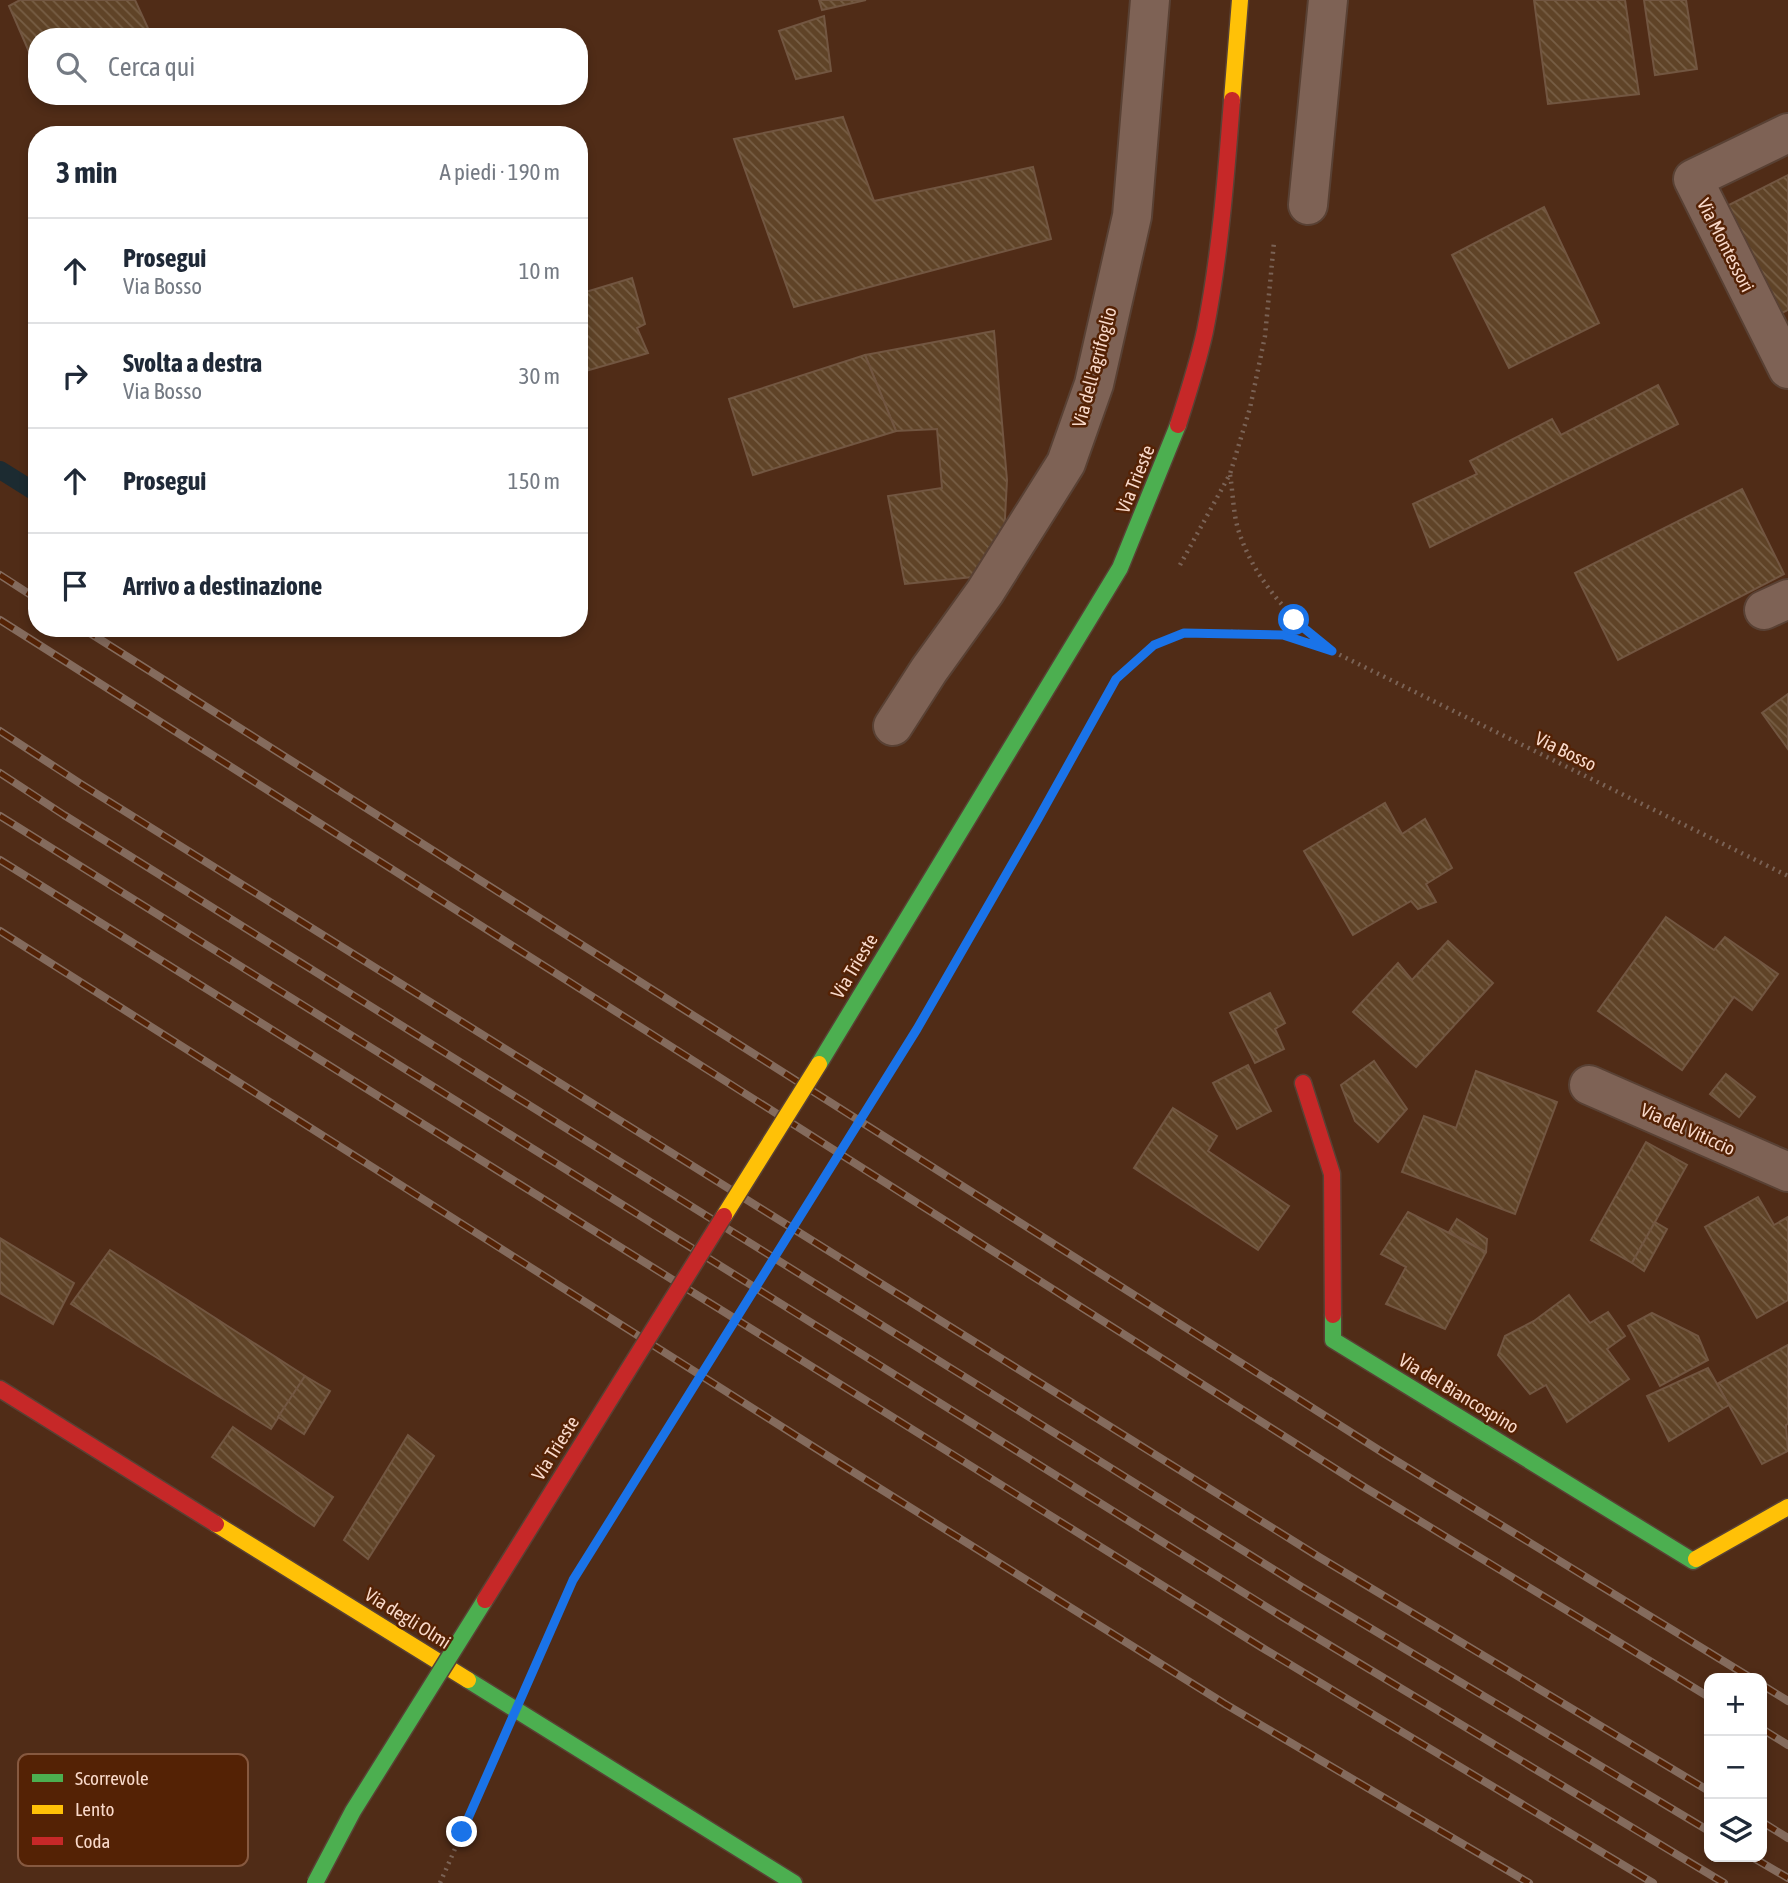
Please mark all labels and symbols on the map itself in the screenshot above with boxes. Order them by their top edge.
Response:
street label: Via Montessori [1693,194,1759,296]
street label: Via dell'agrifoglio [1067,304,1121,430]
street label: Via Trieste [1111,442,1159,516]
route start [1278,604,1309,635]
street label: Via Bosso [1532,727,1600,775]
street label: Via Trieste [826,930,882,1002]
street label: Via del Viticcio [1637,1098,1739,1160]
street label: Via del Biancospino [1395,1349,1523,1437]
street label: Via Trieste [527,1412,583,1484]
street label: Via degli Olmi [361,1583,455,1653]
legend [18,1754,248,1866]
text: Scorrevole [75,1767,149,1789]
text: Lento [75,1798,114,1820]
route end [446,1816,477,1847]
text: Coda [75,1830,110,1852]

